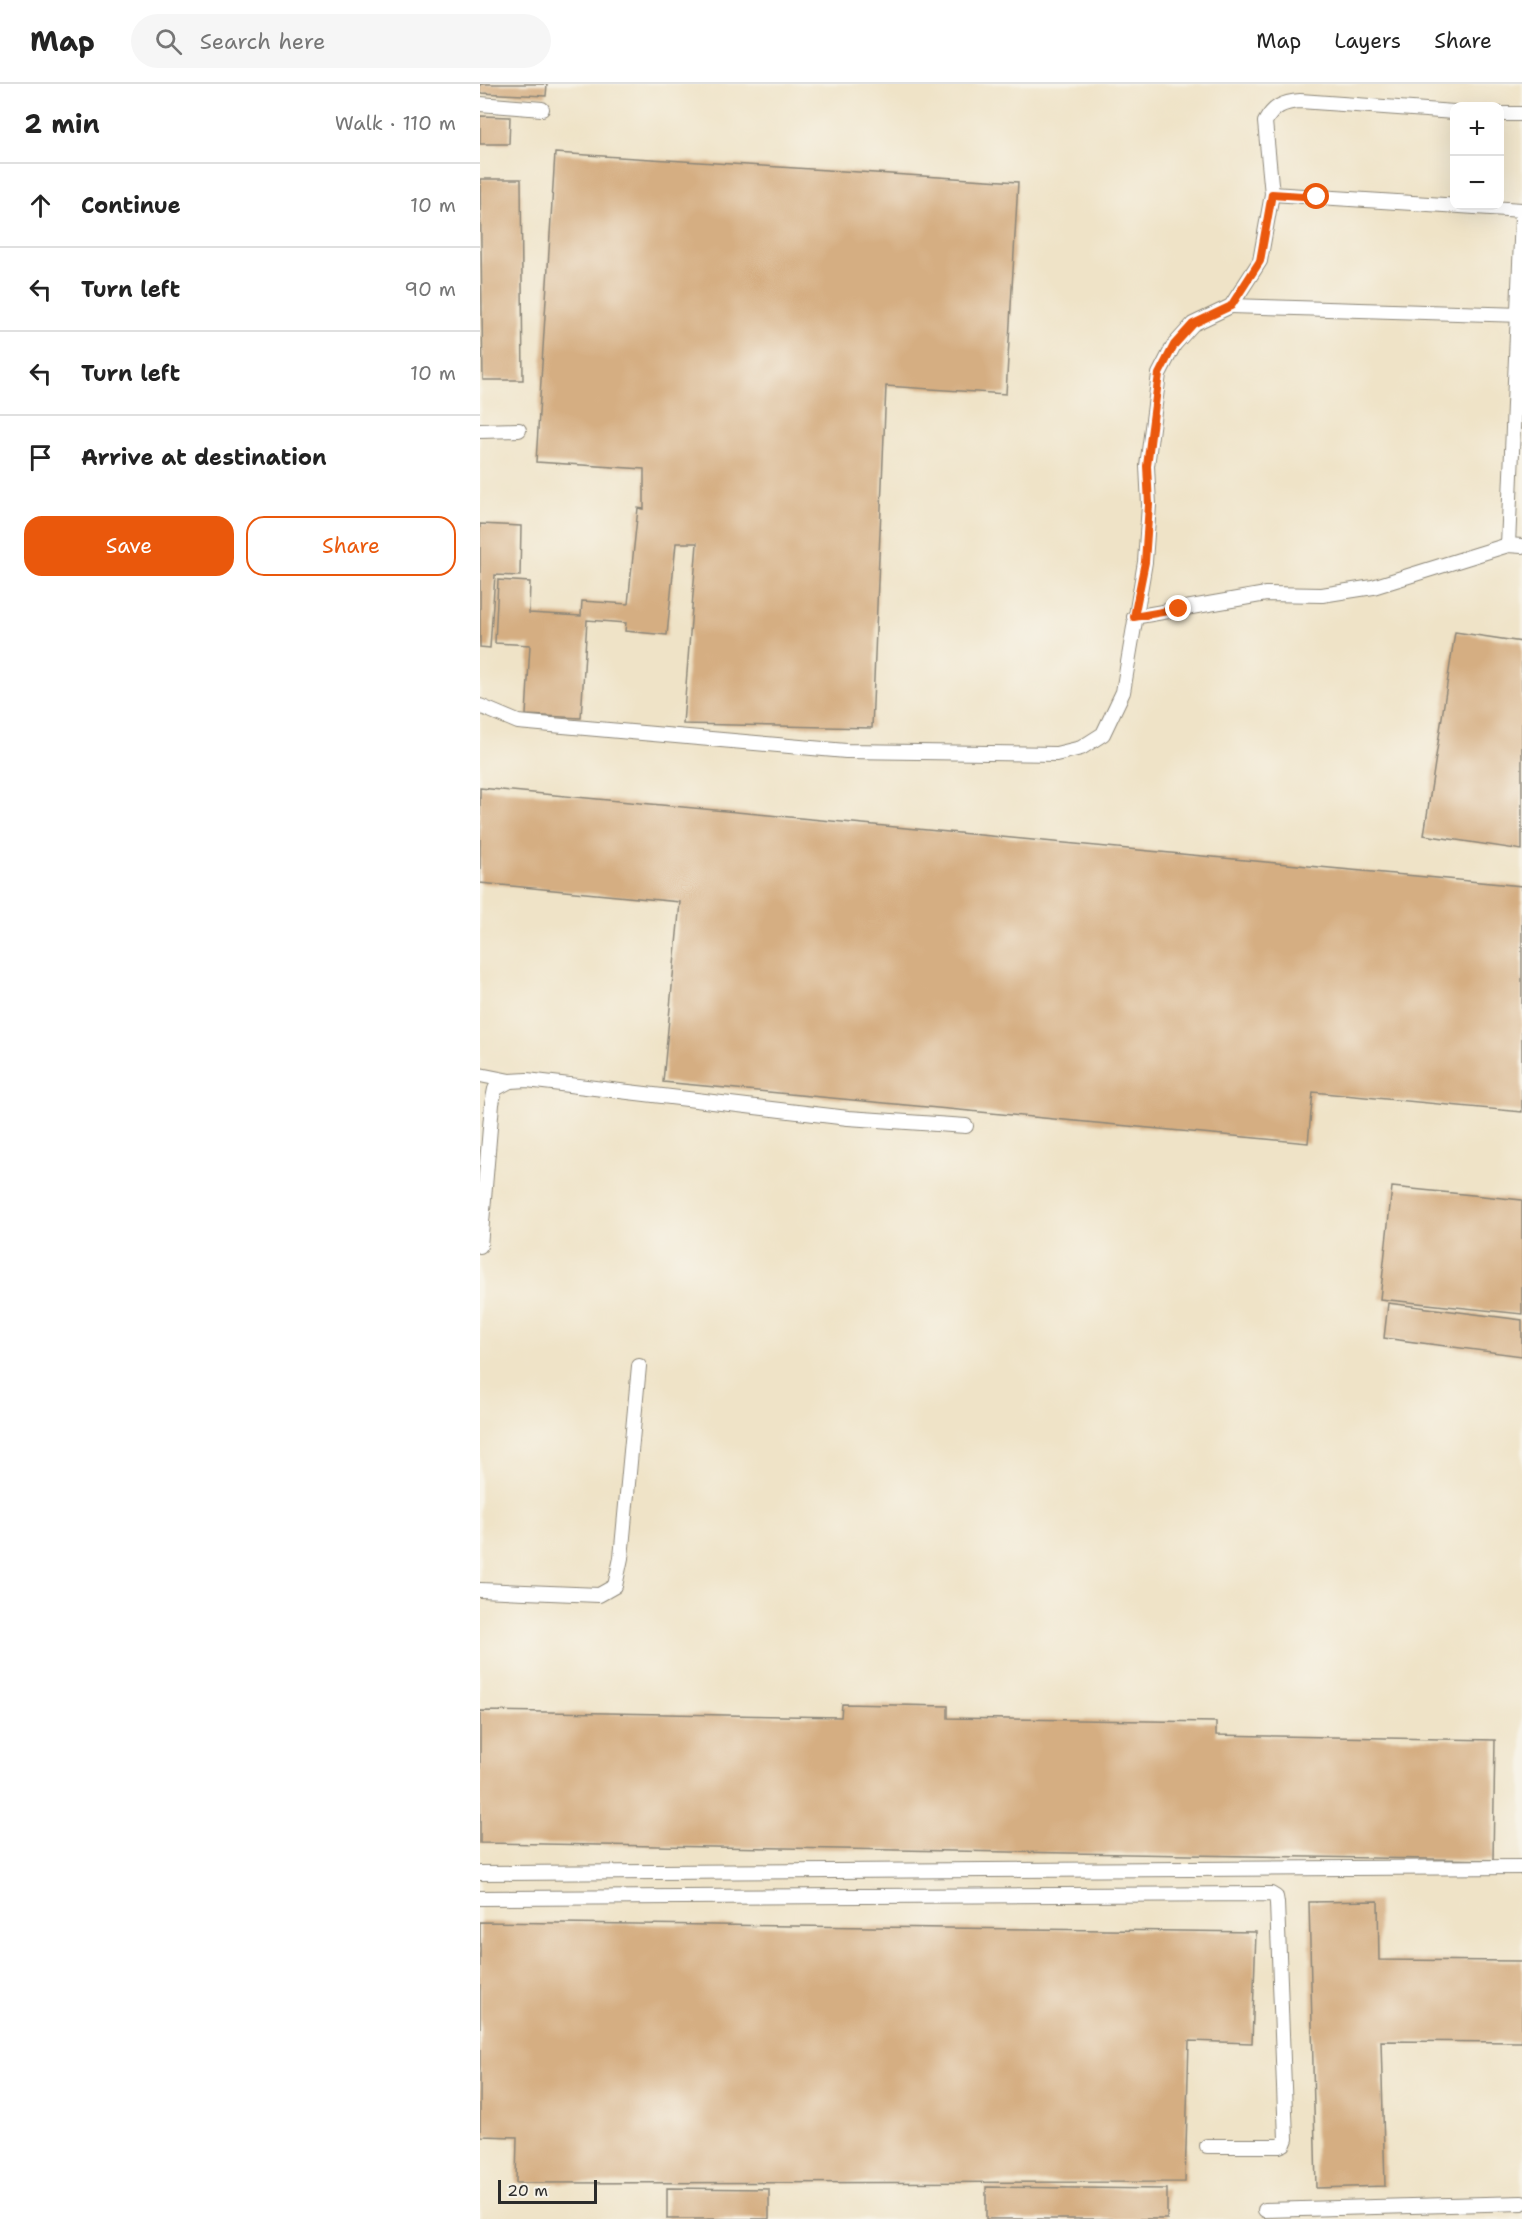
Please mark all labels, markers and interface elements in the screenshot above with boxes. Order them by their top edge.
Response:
search box [131,14,551,68]
text: Map [30,22,95,60]
icon: search [152,25,185,58]
text: Search here [200,27,325,56]
text: Map [1256,27,1301,55]
text: Layers [1334,27,1401,55]
text: Share [1434,27,1492,55]
map controls [1450,102,1504,210]
button: + [1450,102,1504,156]
text: 2 min [24,106,100,141]
text: Walk · 110 m [335,110,456,136]
button: − [1450,156,1504,210]
route start [1303,183,1329,209]
icon: ahead [24,189,57,222]
text: Continue [81,191,181,220]
text: 10 m [410,192,456,218]
icon: left [24,273,57,306]
text: Turn left [81,275,180,304]
text: 90 m [404,276,456,302]
icon: left [24,357,57,390]
text: Turn left [81,359,180,388]
text: 10 m [410,360,456,386]
icon: arrive [24,441,57,474]
text: Arrive at destination [81,443,327,472]
button: Save [24,516,234,576]
button: Share [246,516,456,576]
route end [1165,595,1191,621]
scale bar [498,2177,597,2204]
text: 20 m [507,2180,548,2201]

